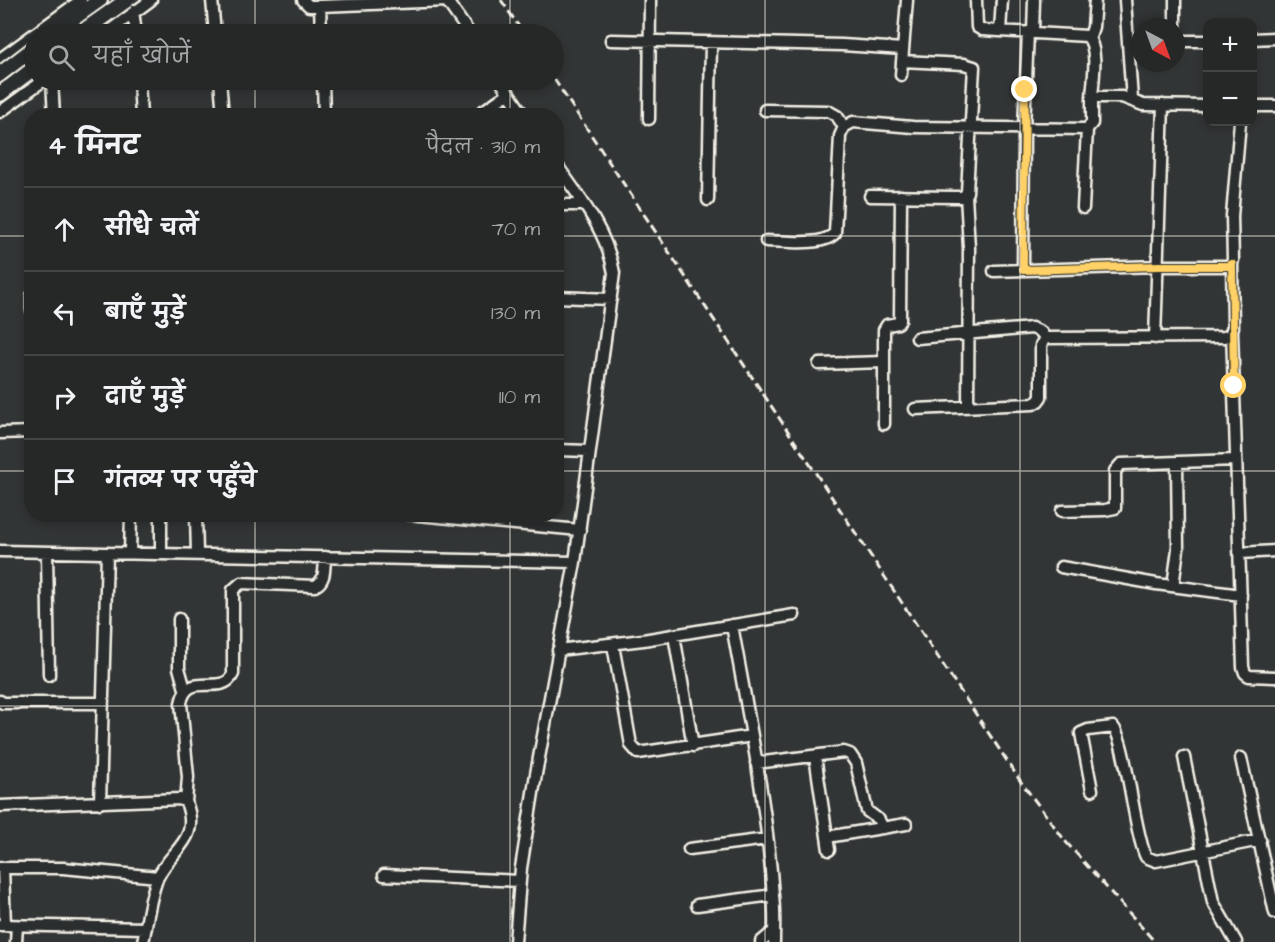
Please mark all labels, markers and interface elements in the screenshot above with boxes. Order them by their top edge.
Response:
north arrow [1131,18,1185,72]
map controls [1203,18,1257,126]
button: + [1203,18,1257,72]
search box [24,24,564,90]
icon: search [45,41,78,74]
text: यहाँ खोजें [93,41,191,72]
button: − [1203,72,1257,126]
route end [1011,76,1037,102]
text: 4 मिनट [48,128,139,164]
text: पैदल · 310 m [426,133,540,161]
icon: ahead [48,213,81,246]
text: सीधे चलें [105,213,198,244]
text: 70 m [492,215,540,243]
icon: left [48,297,81,330]
text: बाएँ मुड़ें [105,297,185,328]
text: 130 m [491,299,540,327]
route start [1220,372,1246,398]
icon: right [48,381,81,414]
text: दाएँ मुड़ें [105,381,185,412]
text: 110 m [499,383,540,411]
icon: arrive [48,465,81,498]
text: गंतव्य पर पहुँचे [105,465,256,496]

